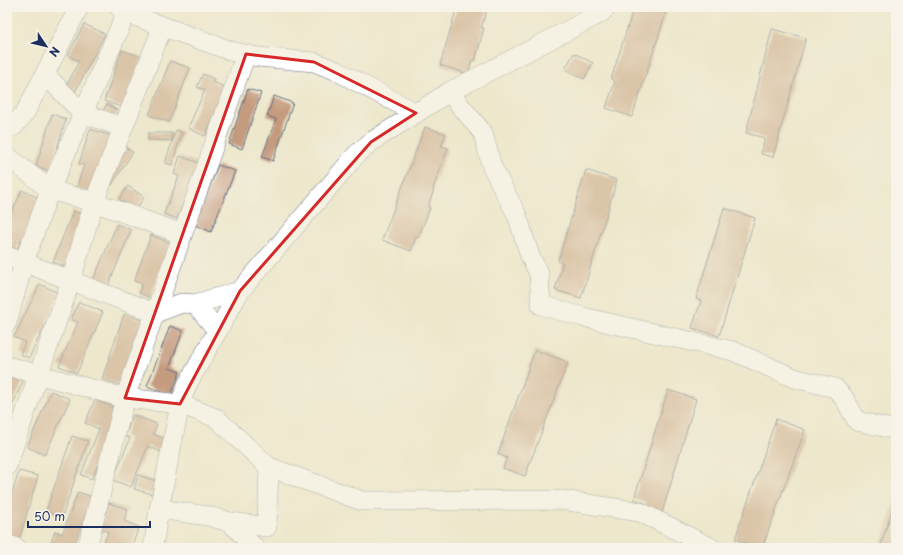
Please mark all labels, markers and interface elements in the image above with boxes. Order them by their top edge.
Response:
north arrow [26,26,66,66]
text: N [45,44,64,61]
scale bar [28,503,150,529]
text: 50 m [34,507,65,525]

